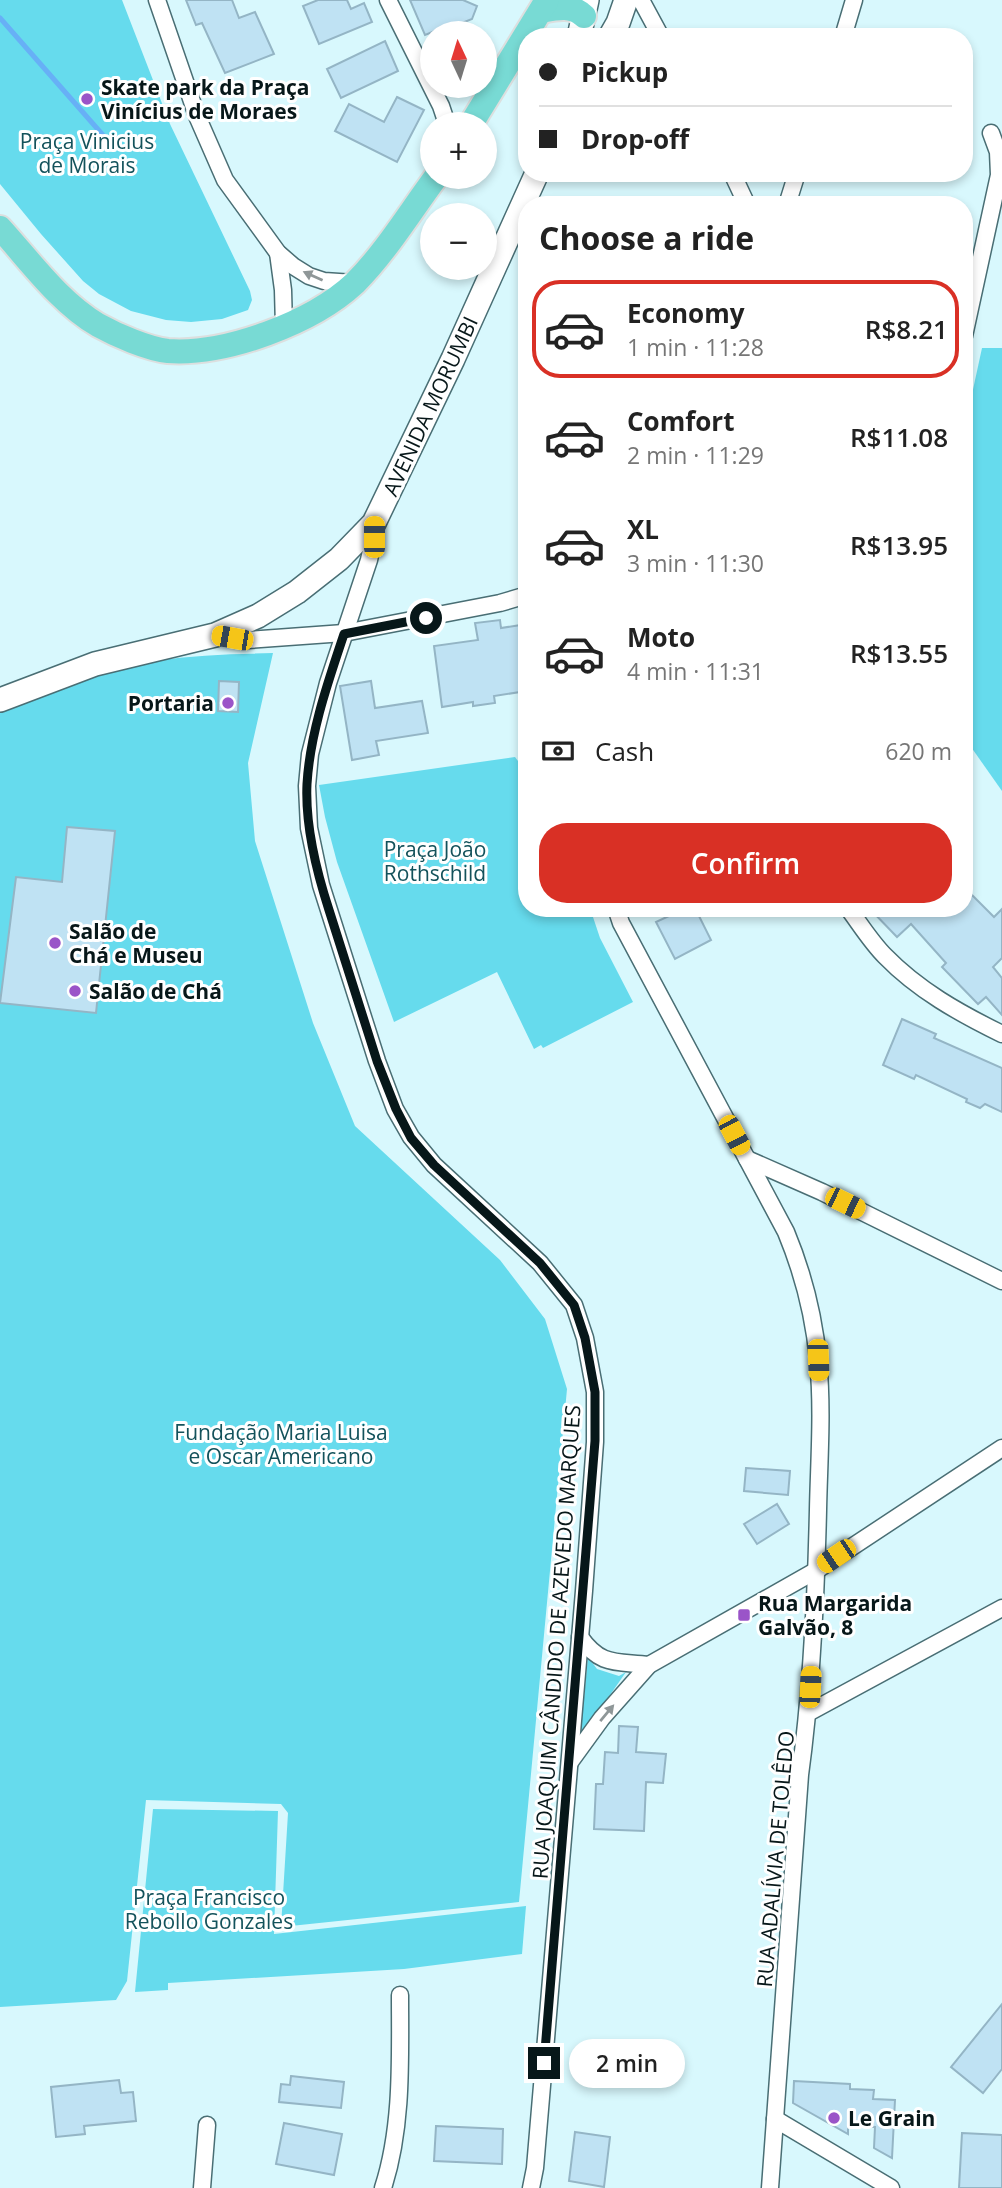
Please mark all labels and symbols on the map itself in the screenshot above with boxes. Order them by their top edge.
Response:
north arrow [420,21,497,98]
place label: Skate park da Praça Vinícius de Moraes [101,73,310,125]
marker: Skate park da Praça Vinícius de Moraes [79,91,95,107]
park label: Praça Vinicius de Morais [20,127,154,179]
one-way arrow [303,270,323,282]
street label: AVENIDA MORUMBI [376,312,484,500]
car [364,516,385,558]
route start [410,602,442,634]
car [210,624,255,652]
place label: Portaria [128,689,214,717]
marker: Portaria [220,695,236,711]
park label: Praça João Rothschild [384,835,486,887]
place label: Salão de Chá e Museu [69,917,202,969]
marker: Salão de Chá e Museu [47,935,63,951]
place label: Salão de Chá [89,977,222,1005]
marker: Salão de Chá [67,983,83,999]
car [715,1112,754,1158]
car [822,1184,869,1222]
car [807,1339,830,1381]
street label: RUA JOAQUIM CÂNDIDO DE AZEVEDO MARQUES [525,1404,587,1880]
park label: Fundação Maria Luisa e Oscar Americano [174,1418,388,1470]
car [813,1536,860,1576]
place label: Rua Margarida Galvão, 8 [758,1589,912,1641]
marker: Rua Margarida Galvão, 8 [736,1607,752,1623]
car [799,1665,822,1709]
one-way arrow [599,1704,615,1722]
street label: RUA ADALÍVIA DE TOLÊDO [750,1730,800,1988]
park label: Praça Francisco Rebollo Gonzales [125,1883,293,1935]
callout: 2 min [568,2038,684,2088]
route end [528,2047,560,2079]
place label: Le Grain [848,2104,935,2132]
marker: Le Grain [826,2110,842,2126]

